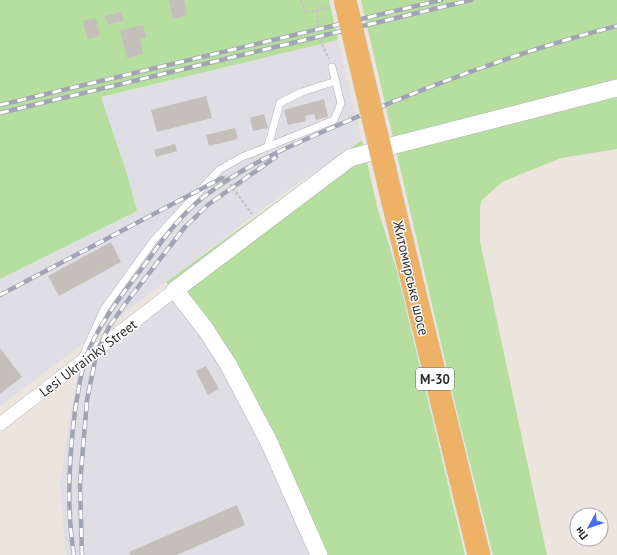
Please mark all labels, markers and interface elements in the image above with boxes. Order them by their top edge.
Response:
street label: Житомирське шосе [389,218,433,337]
street label: Lesi Ukrainky Street [35,315,141,401]
road number: М-30 [416,368,454,390]
north arrow [569,507,609,547]
text: Пн [572,524,591,543]

